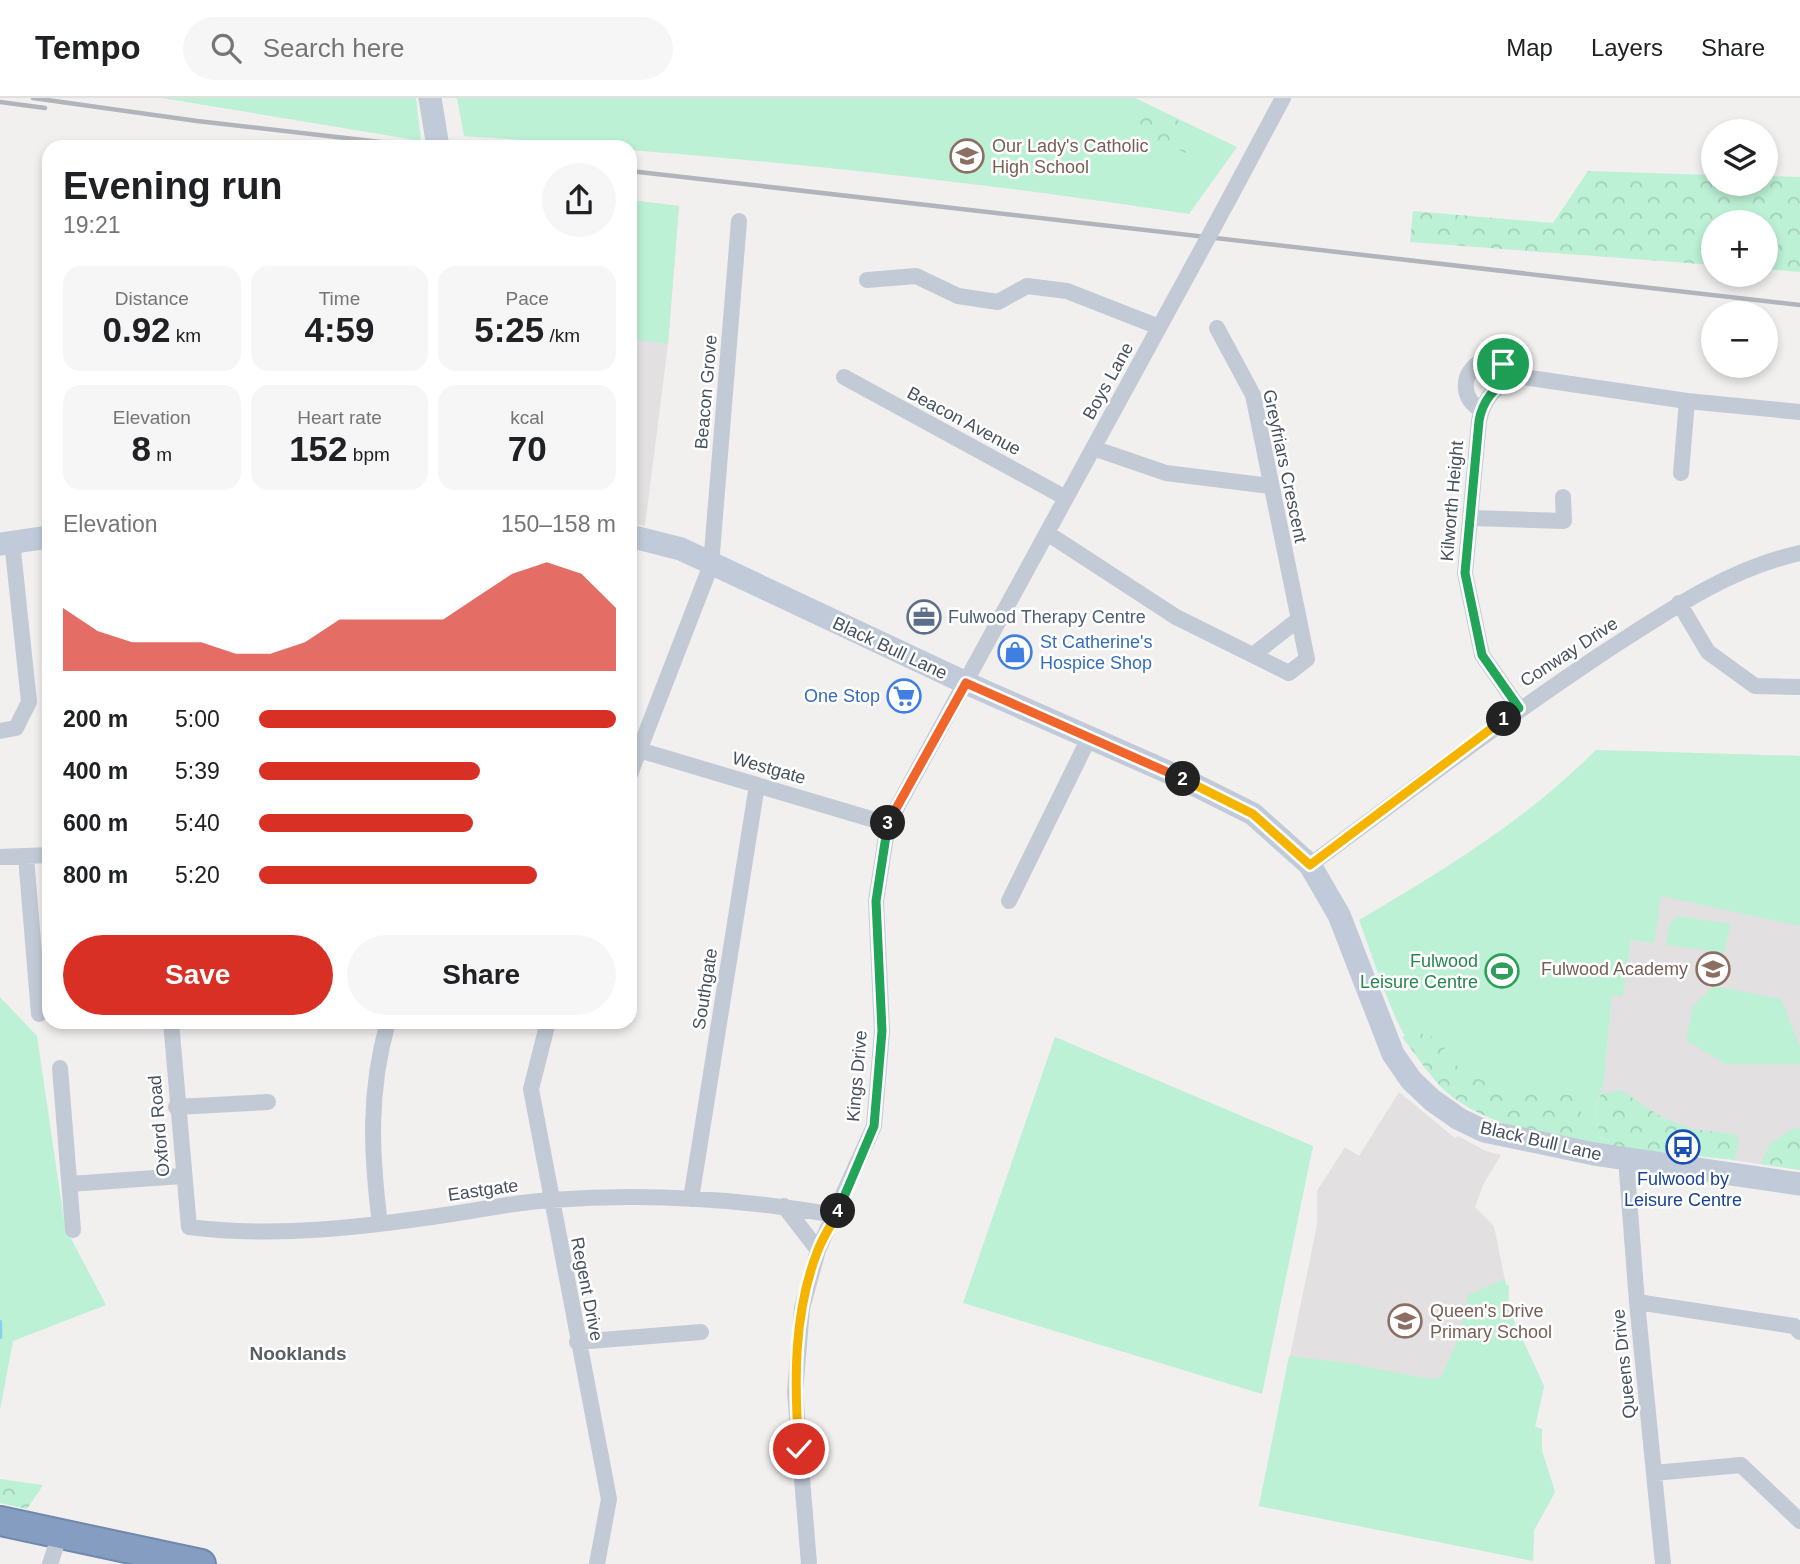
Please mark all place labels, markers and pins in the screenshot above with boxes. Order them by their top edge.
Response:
place label: Our Lady's Catholic High School [992,136,1149,177]
school or university icon: Our Lady's Catholic High School [948,137,986,175]
pin [1473,334,1533,394]
office icon: Fulwood Therapy Centre [905,598,943,636]
place label: Fulwood Therapy Centre [948,607,1146,627]
place label: St Catherine's Hospice Shop [1040,632,1153,673]
shop icon: St Catherine's Hospice Shop [996,633,1034,671]
supermarket icon: One Stop [885,677,923,715]
place label: One Stop [804,686,880,706]
pin: 1 [1486,702,1522,736]
pin: 2 [1166,762,1200,796]
pin: 3 [870,806,906,840]
school or university icon: Fulwood Academy [1694,950,1732,988]
place label: Fulwood Leisure Centre [1360,951,1478,992]
sports icon: Fulwood Leisure Centre [1483,952,1521,990]
place label: Fulwood Academy [1541,959,1688,979]
bus stop icon: Fulwood by Leisure Centre [1664,1128,1702,1166]
place label: Fulwood by Leisure Centre [1624,1169,1742,1210]
pin: 4 [820,1194,856,1228]
place label: Queen's Drive Primary School [1430,1301,1552,1342]
school or university icon: Queen's Drive Primary School [1386,1302,1424,1340]
pin [769,1419,829,1479]

